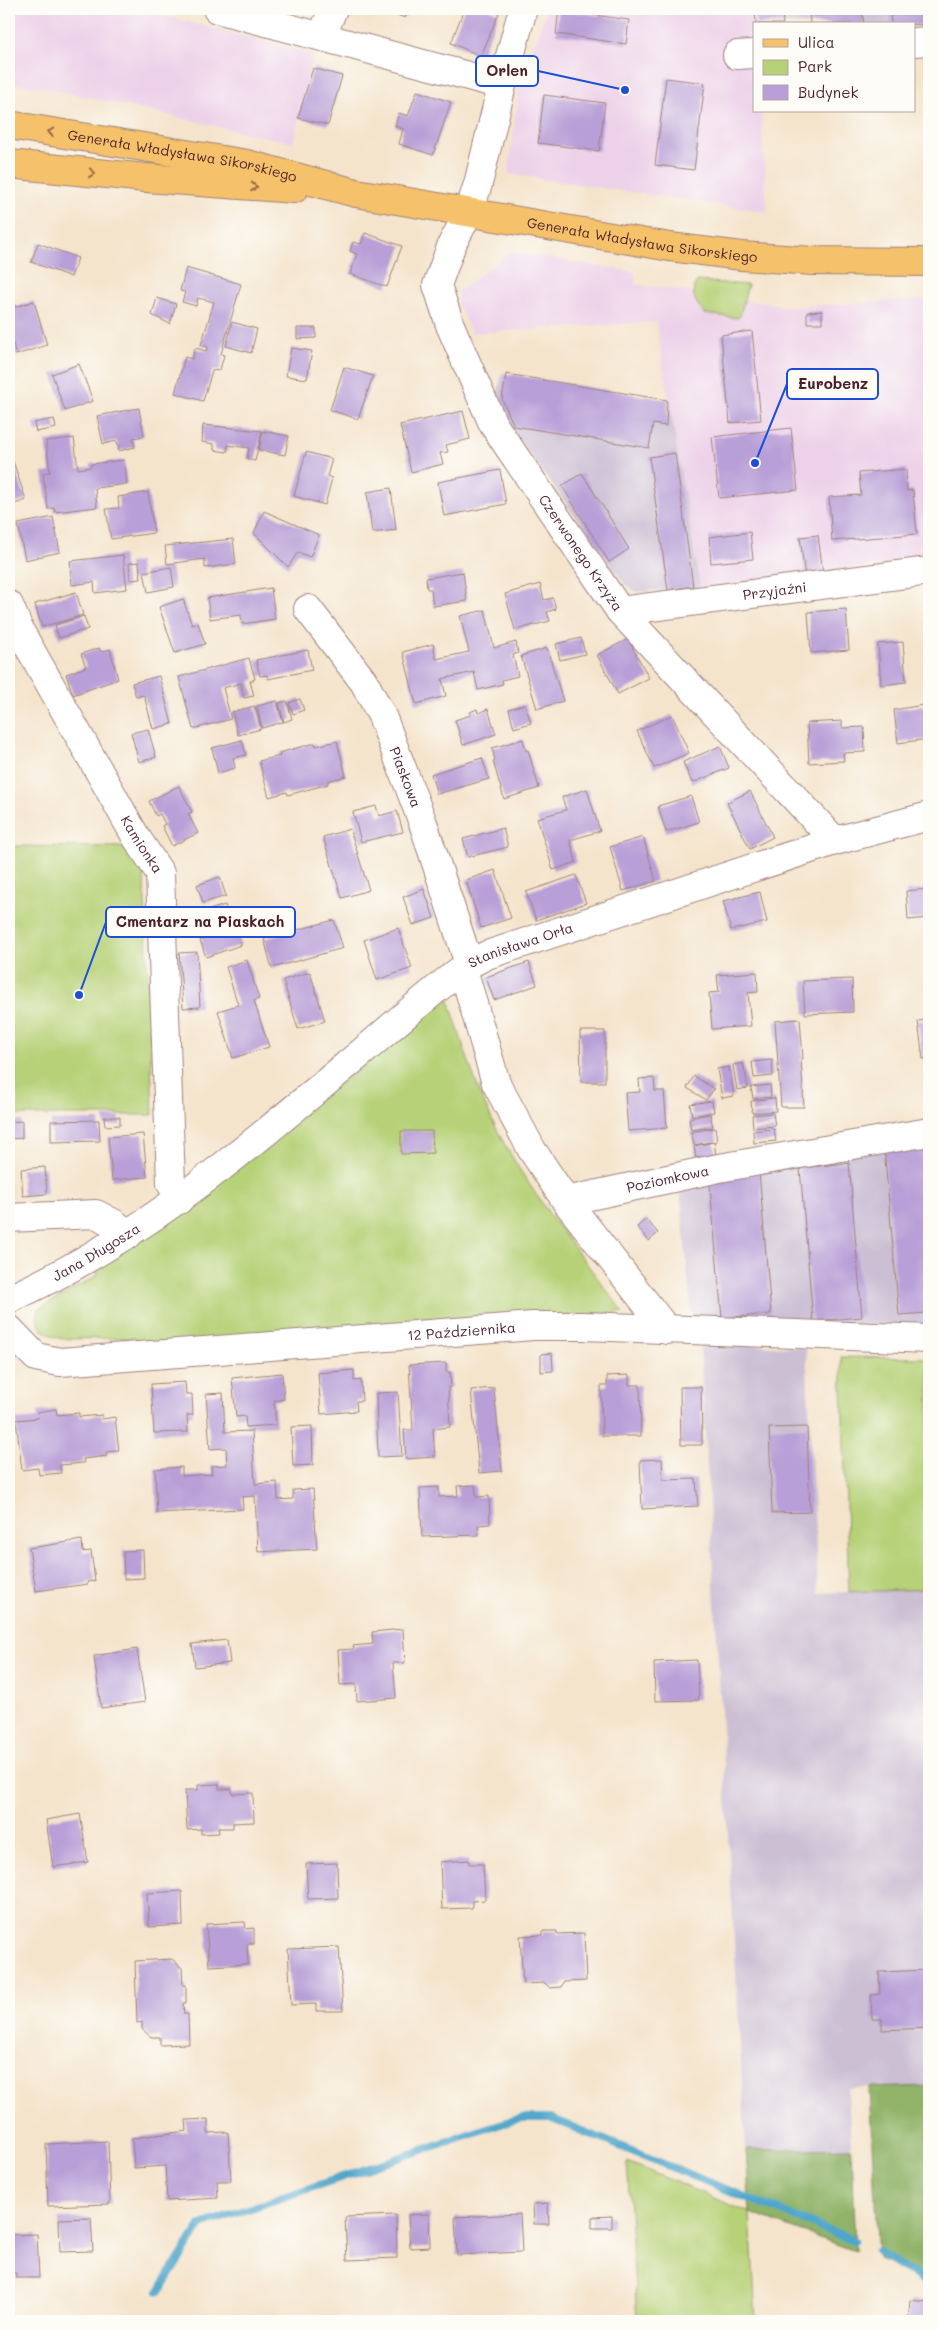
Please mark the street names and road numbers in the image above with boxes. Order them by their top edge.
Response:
street label: Generała Władysława Sikorskiego [66,125,299,186]
street label: Generała Władysława Sikorskiego [525,213,758,266]
street label: Czerwonego Krzyża [535,491,627,615]
street label: Przyjaźni [742,577,808,604]
street label: Piaskowa [386,744,426,810]
street label: Kamionka [117,812,168,877]
street label: Stanisława Orła [465,917,575,972]
street label: Poziomkowa [625,1160,711,1197]
street label: Jana Długosza [49,1218,143,1285]
street label: 12 Października [407,1317,516,1345]

